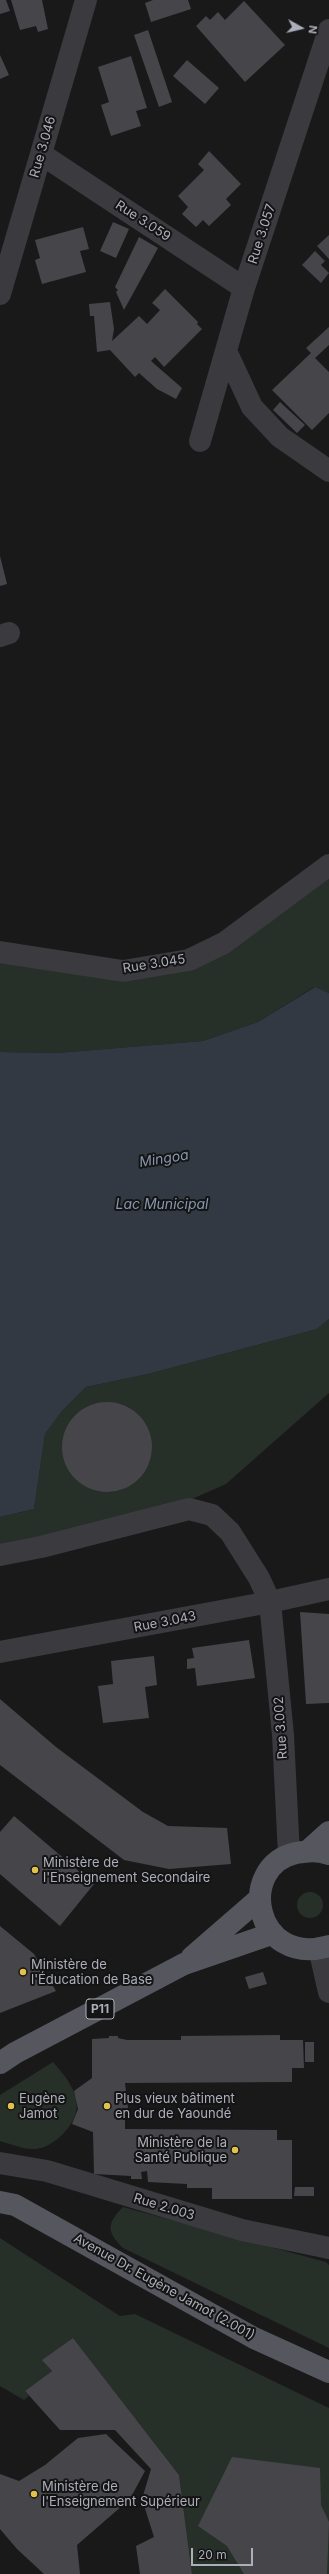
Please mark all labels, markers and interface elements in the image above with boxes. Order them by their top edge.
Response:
north arrow [281,8,321,48]
text: N [305,25,320,35]
street label: Rue 3.046 [27,115,59,179]
street label: Rue 3.059 [112,197,174,245]
street label: Rue 3.057 [245,202,279,266]
street label: Rue 3.045 [122,951,186,977]
water label: Mingoa [138,1147,190,1171]
water label: Lac Municipal [115,1197,209,1213]
street label: Rue 3.043 [133,1608,197,1636]
street label: Rue 3.002 [271,1696,291,1760]
place label: Ministère de l'Enseignement Secondaire [43,1855,210,1886]
marker: Ministère de l'Enseignement Secondaire [30,1865,40,1875]
place label: Ministère de l'Éducation de Base [31,1957,152,1988]
marker: Ministère de l'Éducation de Base [18,1967,28,1977]
road number: P11 [86,1999,114,2019]
place label: Eugène Jamot [19,2091,65,2122]
place label: Plus vieux bâtiment en dur de Yaoundé [115,2091,235,2122]
marker: Eugène Jamot [6,2101,16,2111]
marker: Plus vieux bâtiment en dur de Yaoundé [102,2101,112,2111]
place label: Ministère de la Santé Publique [135,2135,227,2166]
marker: Ministère de la Santé Publique [230,2145,240,2155]
street label: Rue 2.003 [132,2190,196,2224]
street label: Avenue Dr. Eugène Jamot (2.001) [71,2231,257,2343]
place label: Ministère de l'Enseignement Supérieur [42,2479,200,2510]
marker: Ministère de l'Enseignement Supérieur [29,2489,39,2499]
scale bar [193,2540,255,2566]
text: 20 m [198,2547,227,2562]

